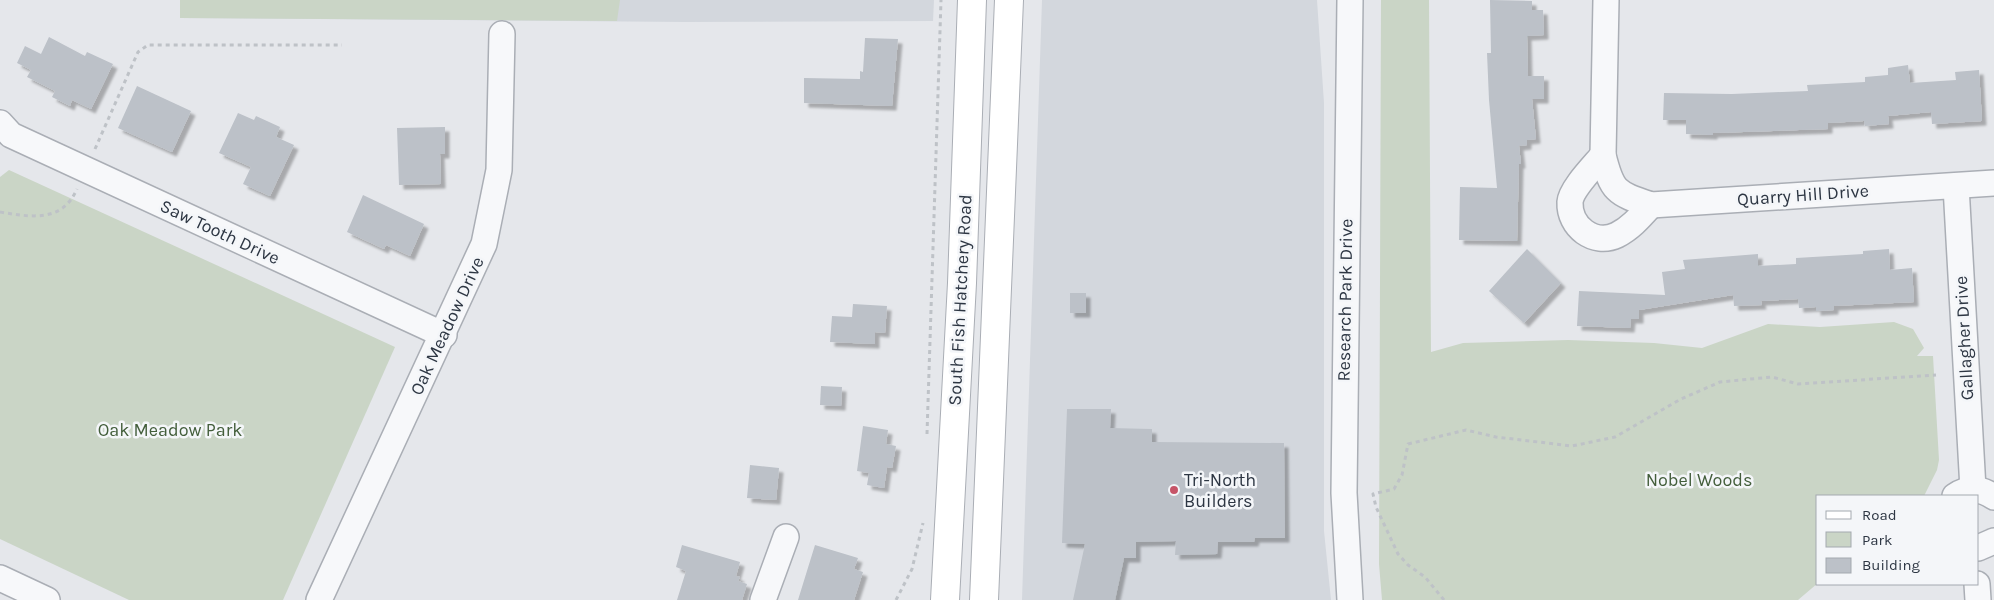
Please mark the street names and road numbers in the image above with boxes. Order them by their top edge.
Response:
street label: Quarry Hill Drive [1736,179,1870,211]
street label: South Fish Hatchery Road [943,194,977,406]
street label: Saw Tooth Drive [157,195,283,269]
street label: Research Park Drive [1333,218,1357,382]
street label: Oak Meadow Drive [405,253,489,399]
street label: Gallagher Drive [1950,275,1978,401]

